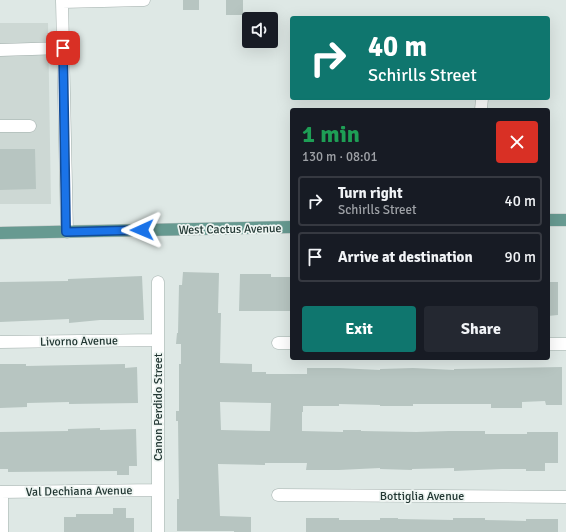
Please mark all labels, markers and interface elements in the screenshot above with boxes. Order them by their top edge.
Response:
map controls [242,12,278,48]
button: sound [242,12,278,48]
text: 40 m [368,30,427,64]
pin [46,31,80,65]
icon: right [302,32,354,84]
icon: arrive [52,37,74,59]
text: Schirlls Street [368,64,477,86]
text: 1 min [302,119,360,149]
button: close [496,121,538,163]
text: 130 m · 08:01 [302,149,378,165]
text: Turn right [338,184,403,202]
icon: right [304,190,326,212]
text: 40 m [505,192,536,210]
text: Schirlls Street [338,202,417,218]
position arrow [121,209,163,251]
street label: West Cactus Avenue [178,221,282,238]
icon: arrive [304,246,326,268]
text: Arrive at destination [338,248,473,266]
text: 90 m [505,248,536,266]
button: Exit [302,306,416,352]
button: Share [424,306,538,352]
street label: Livorno Avenue [40,333,118,350]
street label: Canon Perdido Street [151,353,166,461]
street label: Val Dechiana Avenue [25,483,133,500]
street label: Bottiglia Avenue [380,489,464,504]

